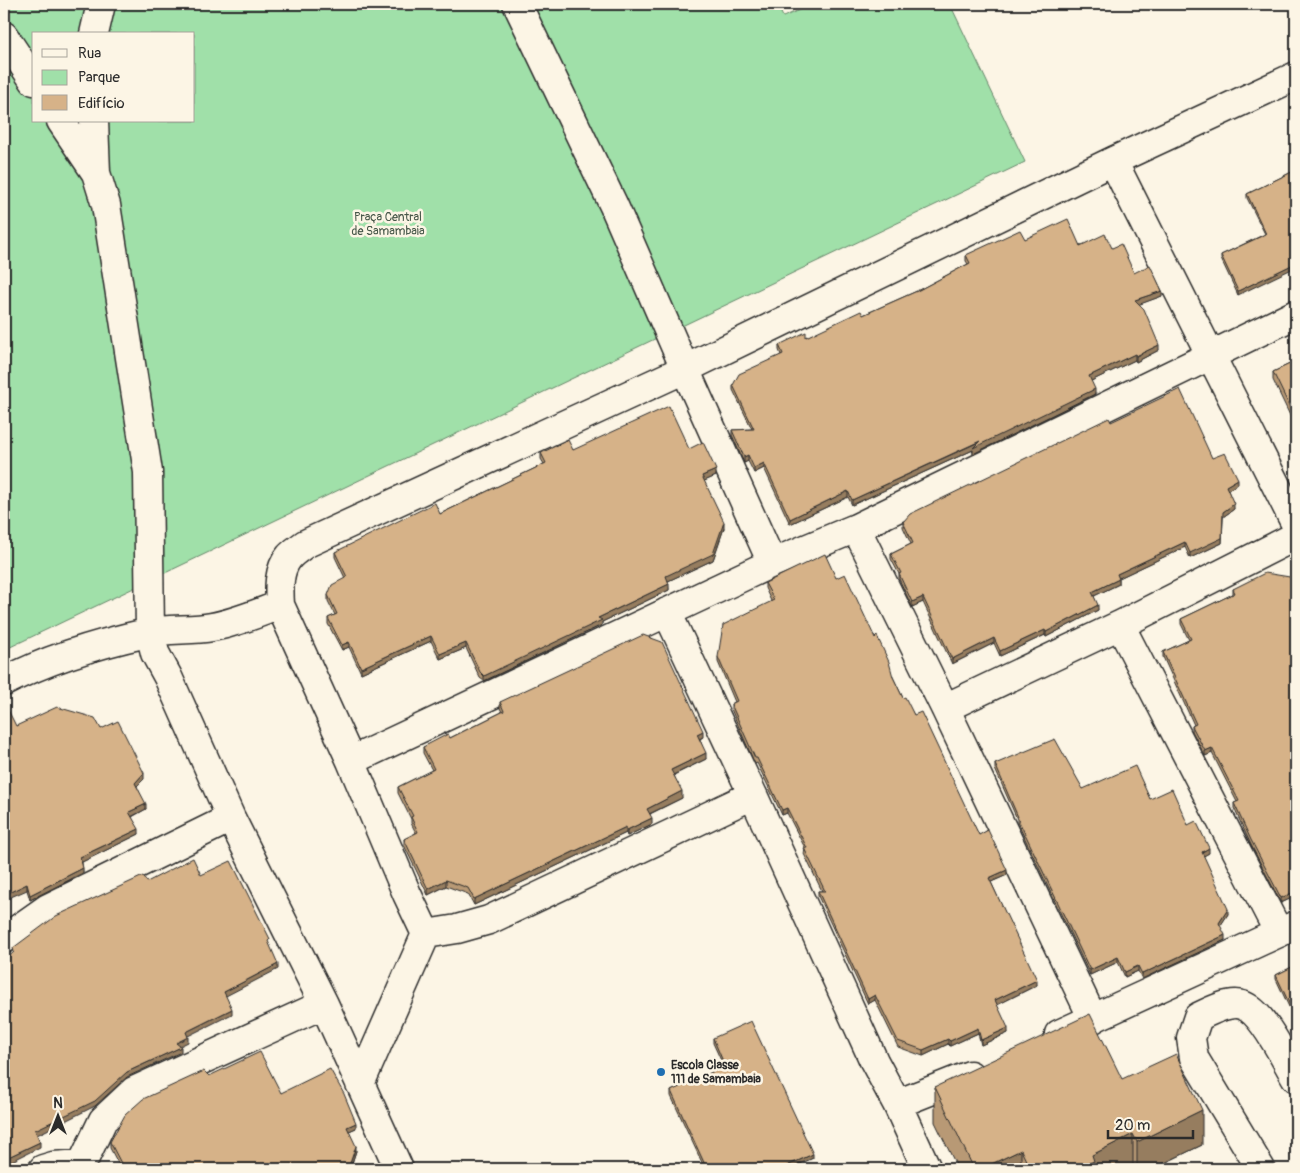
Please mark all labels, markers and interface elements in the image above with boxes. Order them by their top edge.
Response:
legend [32,32,195,122]
text: Rua [78,44,101,63]
text: Parque [78,68,121,87]
text: Edifício [78,94,124,113]
park label: Praça Central de Samambaia [351,210,425,239]
place label: Escola Classe 111 de Samambaia [671,1058,761,1087]
marker: Escola Classe 111 de Samambaia [655,1066,667,1078]
north arrow [32,1090,82,1140]
text: N [53,1095,63,1112]
scale bar [1108,1108,1192,1140]
text: 20 m [1115,1116,1150,1135]

